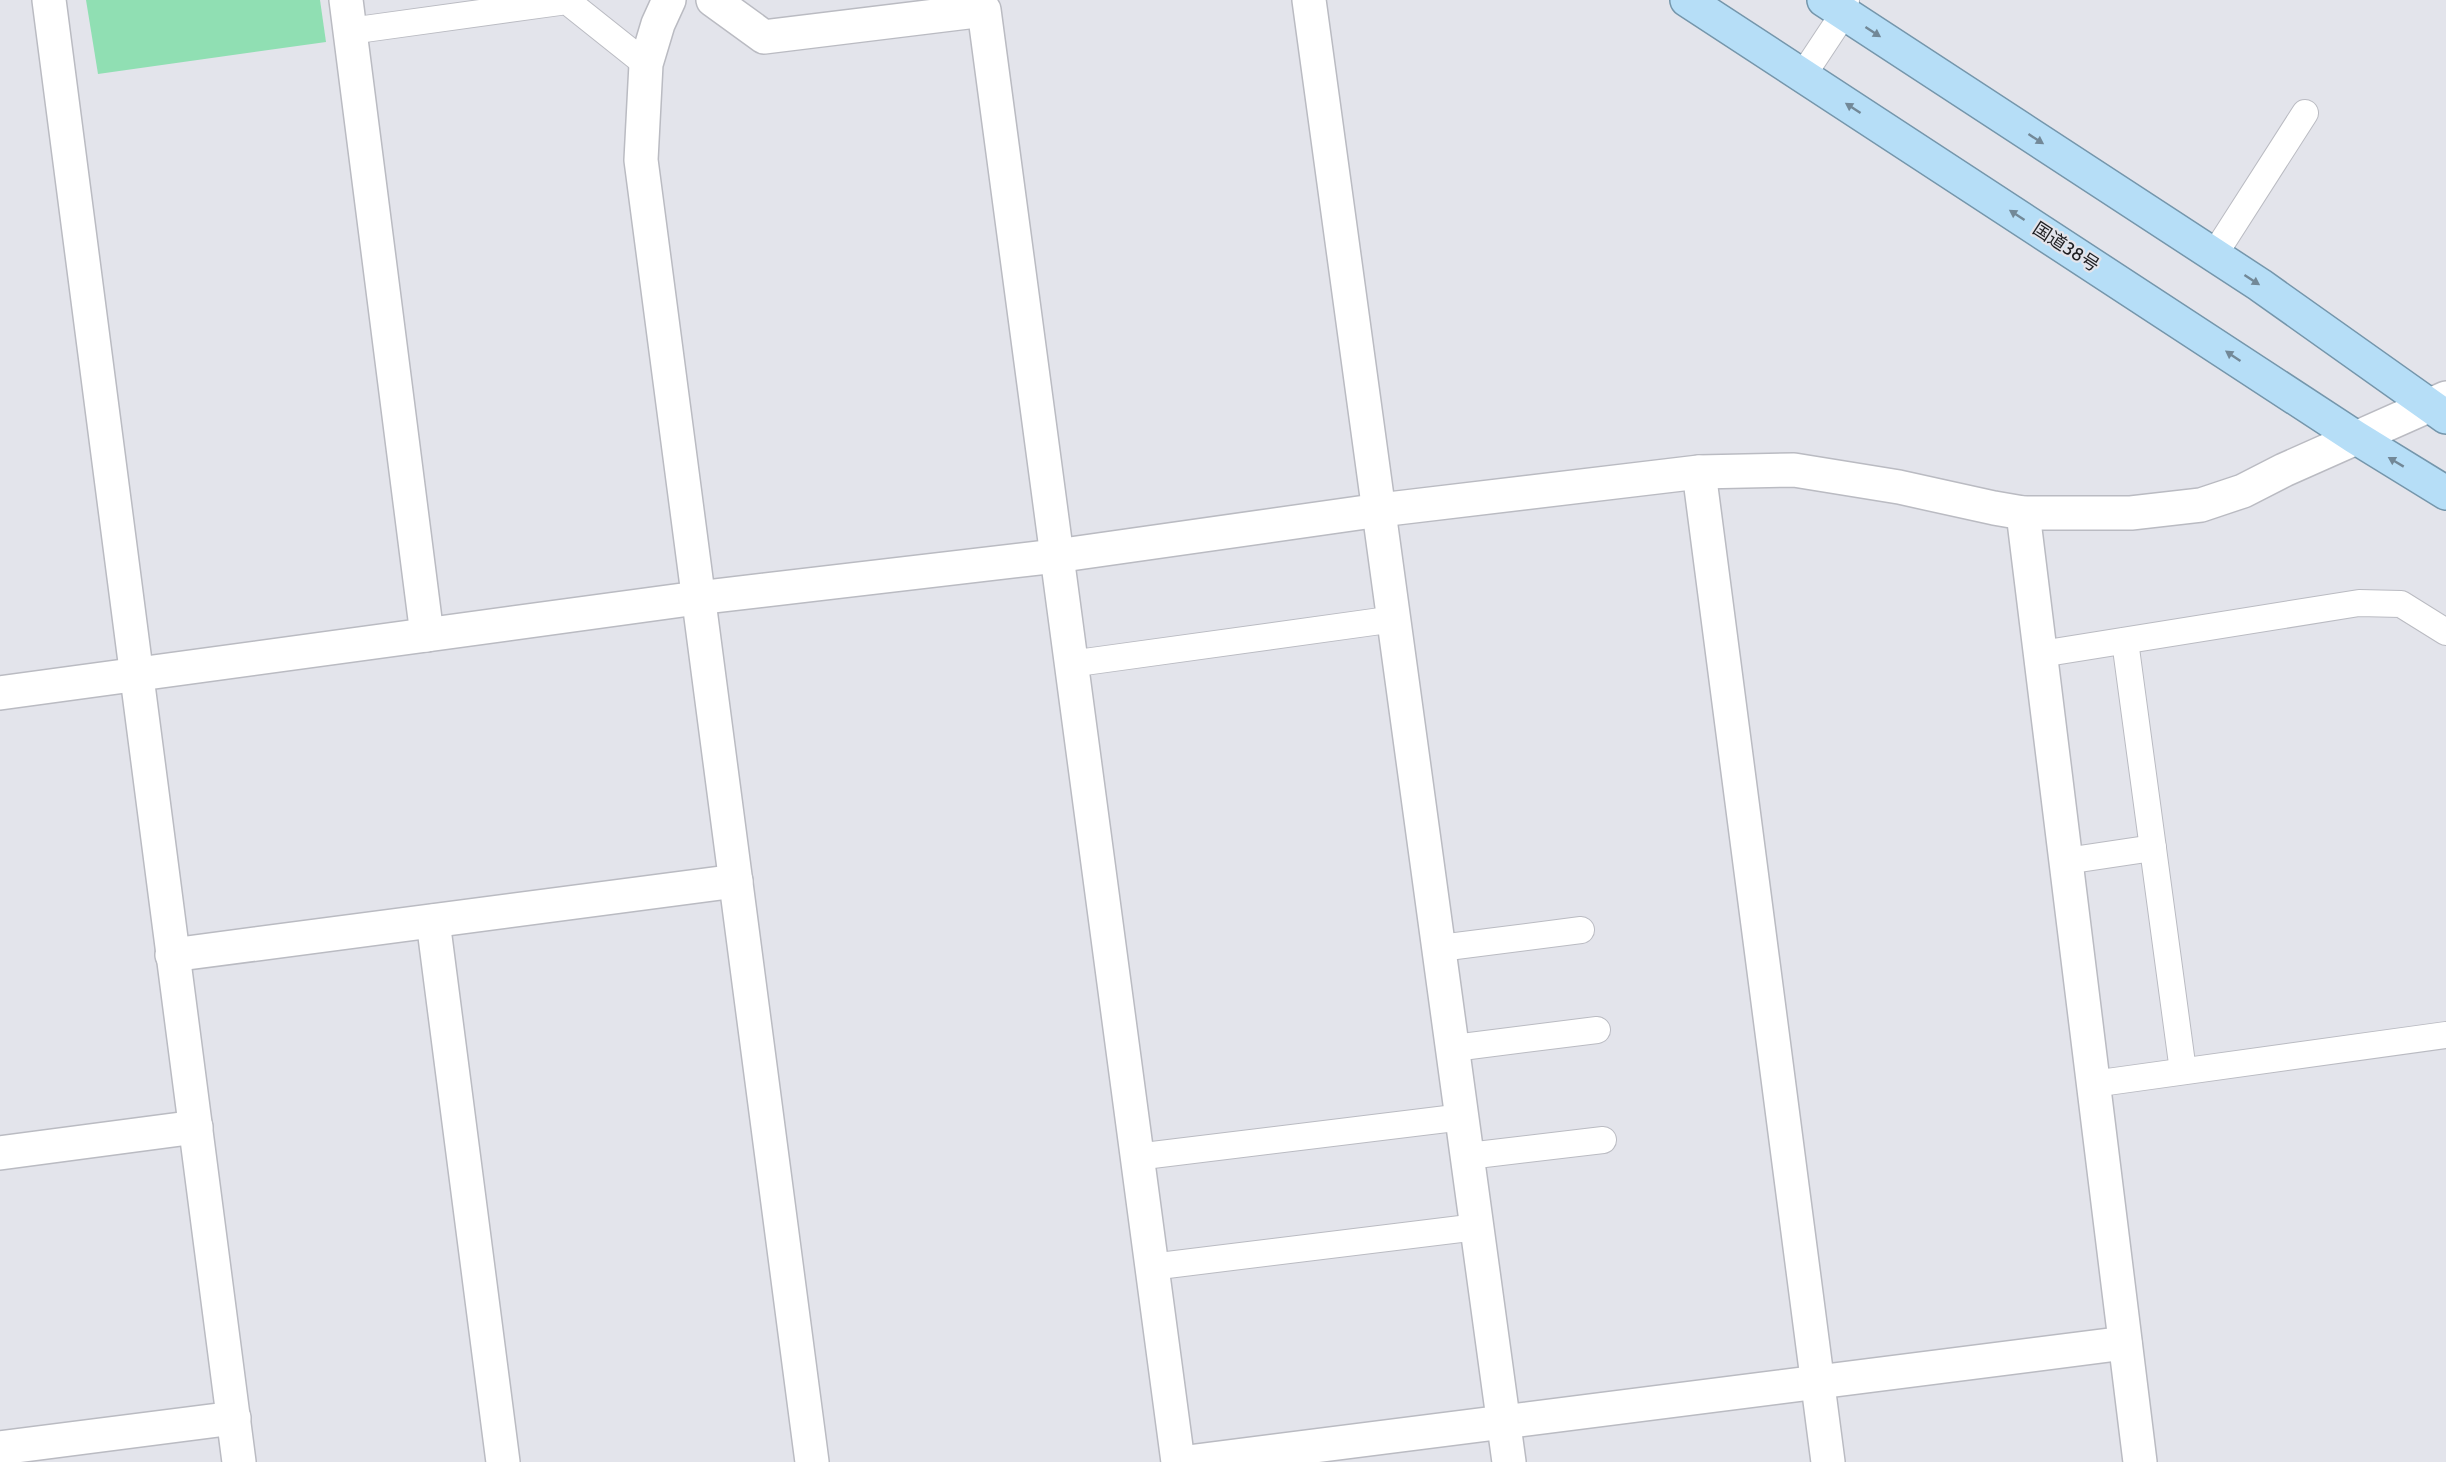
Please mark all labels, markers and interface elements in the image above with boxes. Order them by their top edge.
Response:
one-way arrow [1865,26,1881,37]
one-way arrow [1846,102,1862,114]
one-way arrow [2028,133,2044,145]
one-way arrow [2009,209,2025,220]
street label: 国道38号 [2029,217,2103,277]
one-way arrow [2244,274,2260,286]
one-way arrow [2225,350,2241,362]
one-way arrow [2388,457,2404,468]

